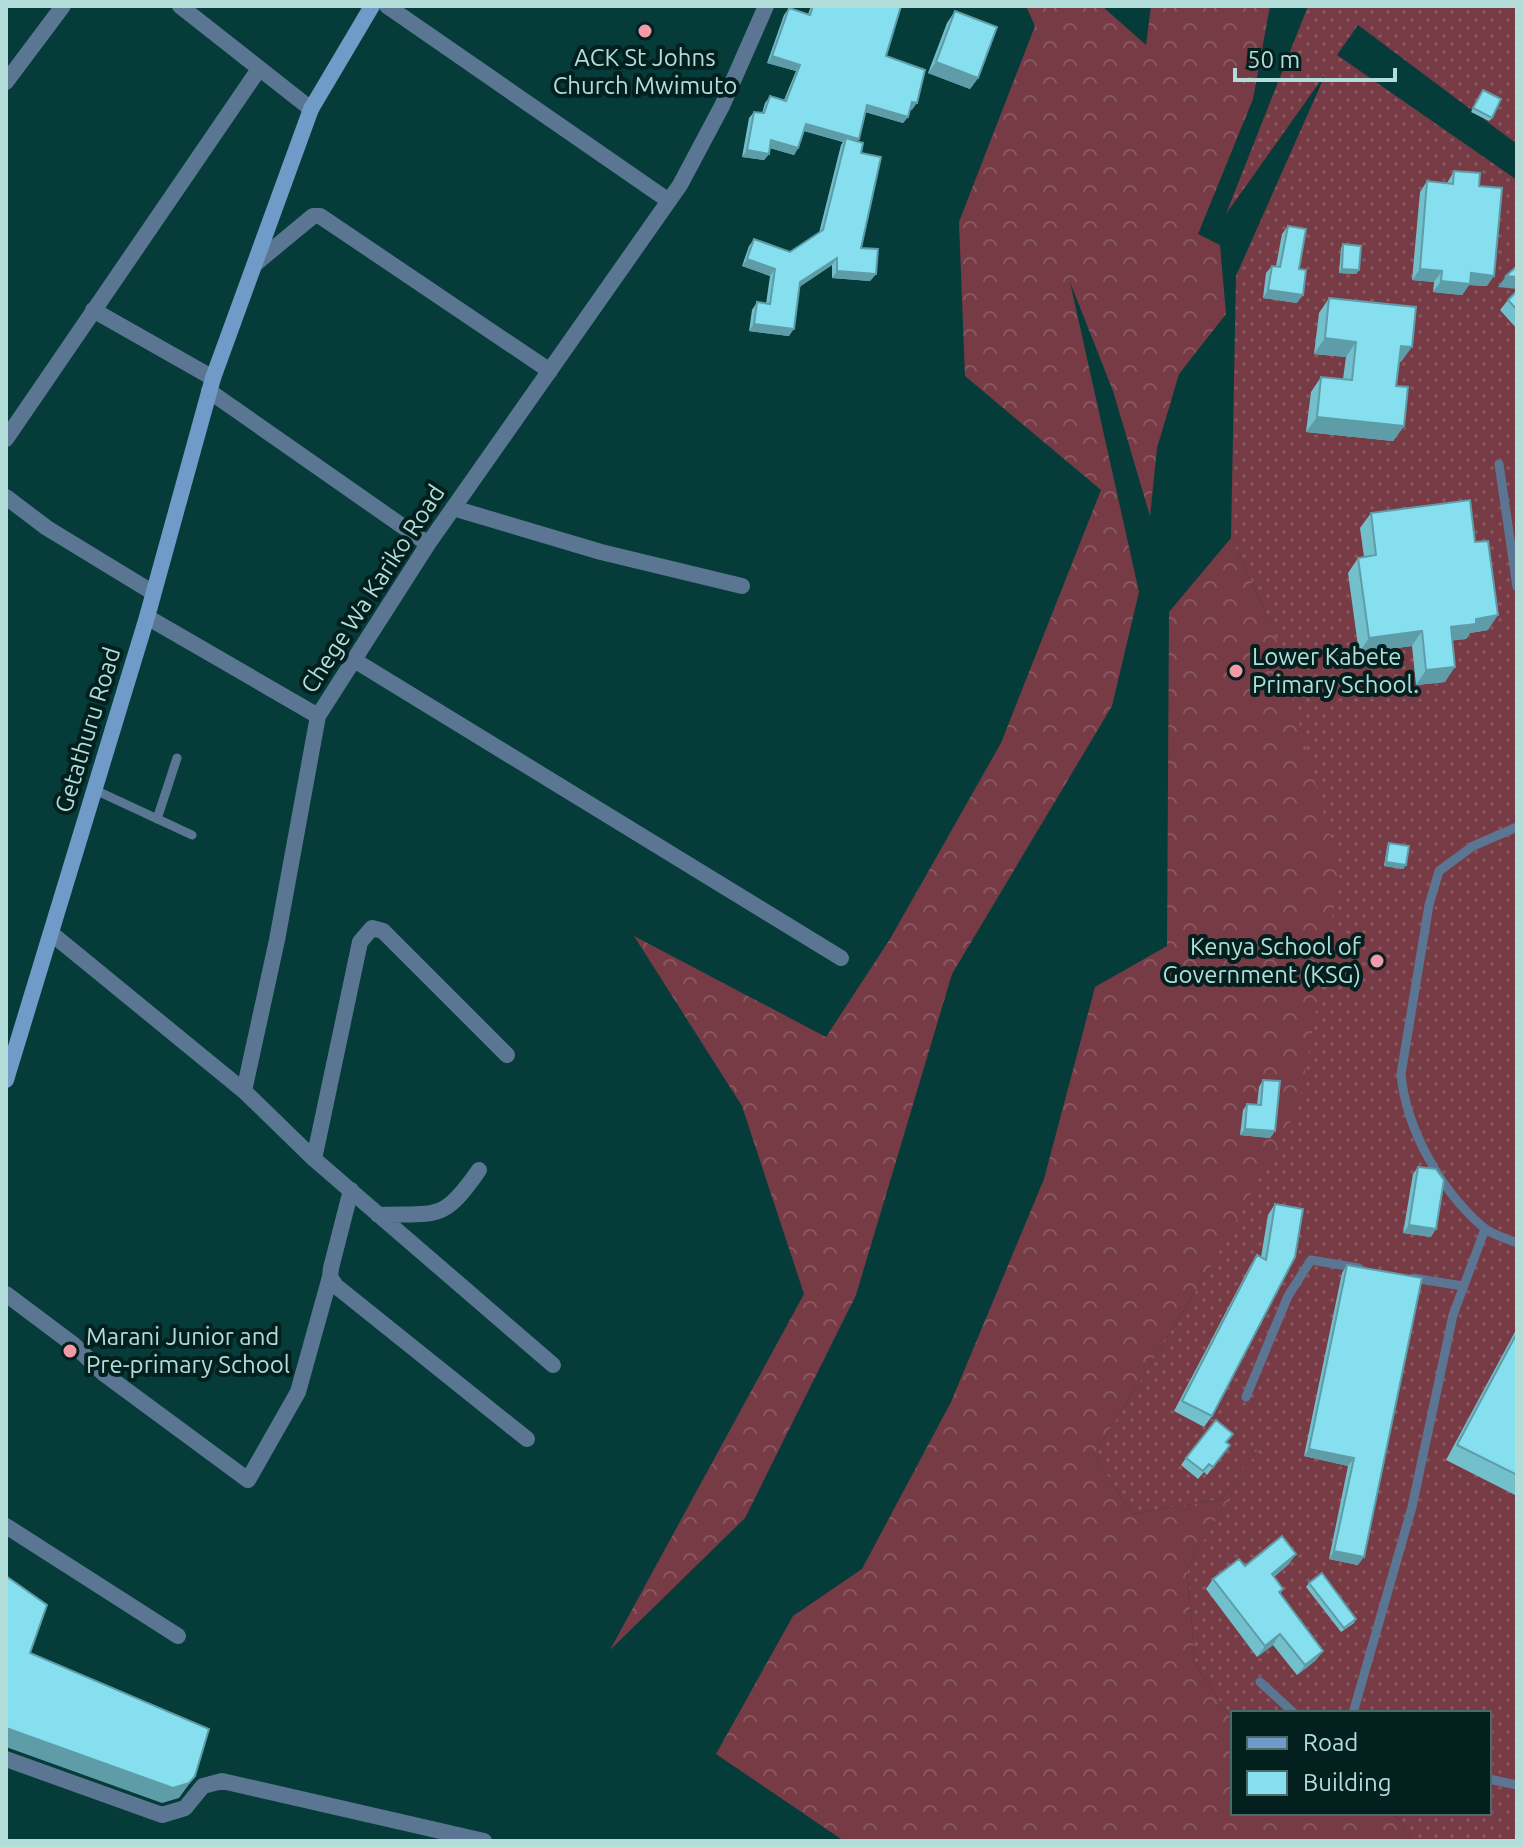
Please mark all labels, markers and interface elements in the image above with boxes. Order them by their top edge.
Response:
marker: ACK St Johns Church Mwimuto [636,22,654,40]
scale bar [1235,32,1395,82]
place label: ACK St Johns Church Mwimuto [553,44,737,99]
text: 50 m [1247,46,1300,73]
street label: Chege Wa Kariko Road [295,480,450,698]
place label: Lower Kabete Primary School. [1252,643,1419,698]
street label: Getathuru Road [50,644,125,816]
marker: Lower Kabete Primary School. [1227,662,1245,680]
place label: Kenya School of Government (KSG) [1163,933,1362,988]
marker: Kenya School of Government (KSG) [1368,952,1386,970]
place label: Marani Junior and Pre-primary School [86,1323,290,1378]
marker: Marani Junior and Pre-primary School [61,1342,79,1360]
legend [1231,1711,1491,1815]
text: Road [1303,1729,1358,1756]
text: Building [1303,1769,1391,1796]

